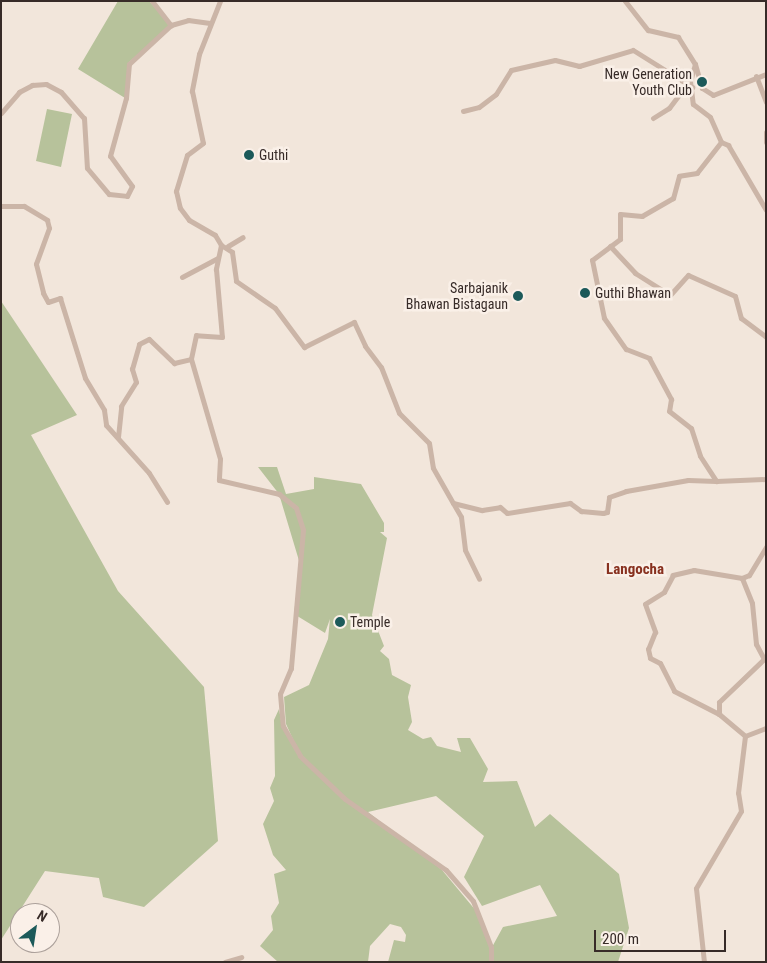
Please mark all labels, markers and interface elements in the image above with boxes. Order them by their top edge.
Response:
place label: New Generation Youth Club [604,66,692,98]
marker: New Generation Youth Club [696,76,708,88]
place label: Guthi [259,147,288,163]
marker: Guthi [243,149,255,161]
place label: Sarbajanik Bhawan Bistagaun [406,280,508,312]
place label: Guthi Bhawan [595,285,671,301]
marker: Guthi Bhawan [579,287,591,299]
marker: Sarbajanik Bhawan Bistagaun [512,290,524,302]
district label: Langocha [606,561,664,579]
place label: Temple [350,614,390,630]
marker: Temple [334,616,346,628]
north arrow [10,903,60,953]
text: N [34,907,50,925]
scale bar [597,920,730,952]
text: 200 m [602,930,639,948]

